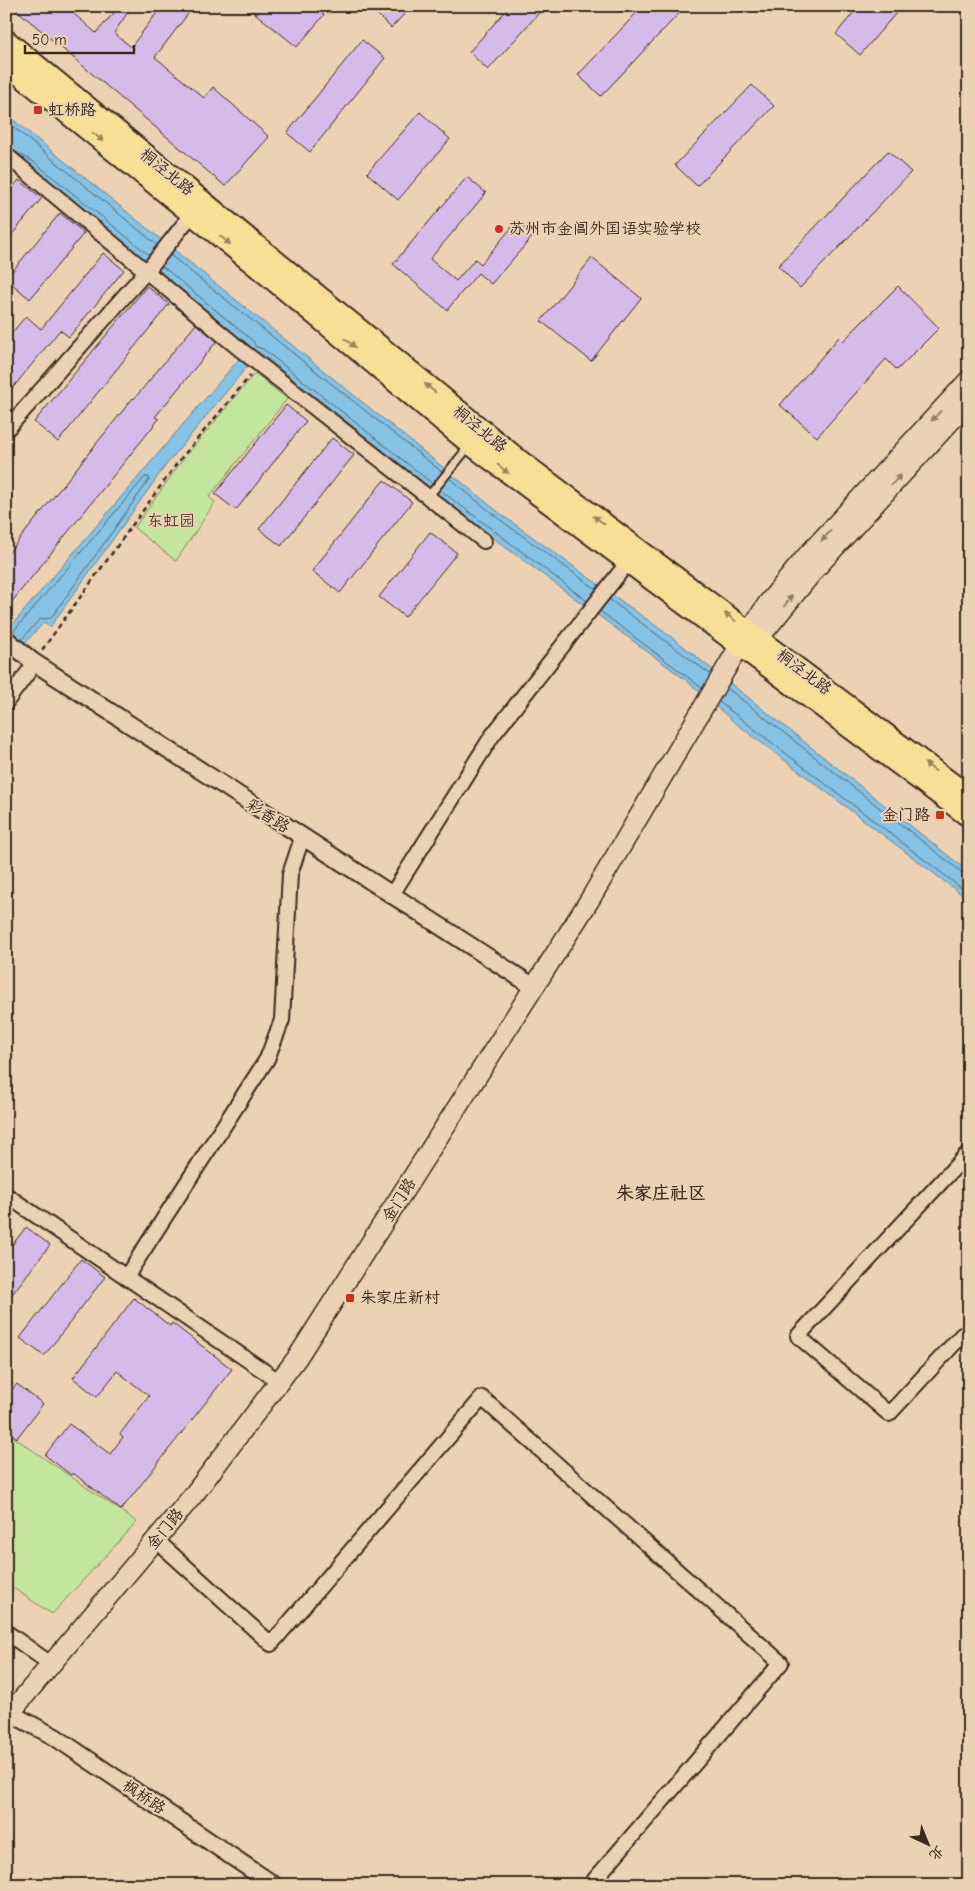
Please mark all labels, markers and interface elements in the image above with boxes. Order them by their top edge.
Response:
scale bar [25,22,134,54]
text: 50 m [32,31,67,49]
place label: 虹桥路 [48,101,96,119]
marker: 虹桥路 [32,104,44,116]
one-way arrow [92,132,105,143]
street label: 桐泾北路 [136,145,198,199]
place label: 苏州市金阊外国语实验学校 [509,220,701,238]
marker: 苏州市金阊外国语实验学校 [493,223,505,235]
one-way arrow [218,234,231,245]
one-way arrow [343,338,356,349]
one-way arrow [424,382,437,393]
street label: 桐泾北路 [449,402,511,456]
one-way arrow [930,410,942,422]
one-way arrow [496,463,509,474]
one-way arrow [890,475,902,487]
park label: 东虹园 [147,512,195,530]
one-way arrow [592,515,606,525]
one-way arrow [820,529,832,541]
one-way arrow [782,595,793,608]
one-way arrow [724,611,737,622]
street label: 桐泾北路 [773,646,835,698]
one-way arrow [923,762,937,772]
street label: 彩香路 [243,795,293,837]
place label: 金门路 [882,806,930,824]
marker: 金门路 [934,809,946,821]
street label: 金门路 [379,1175,419,1225]
district label: 朱家庄社区 [616,1183,706,1204]
place label: 朱家庄新村 [360,1289,440,1307]
marker: 朱家庄新村 [344,1292,356,1304]
street label: 金门路 [143,1505,187,1553]
street label: 枫桥路 [119,1776,169,1818]
north arrow [902,1818,952,1868]
text: 北 [926,1842,948,1864]

